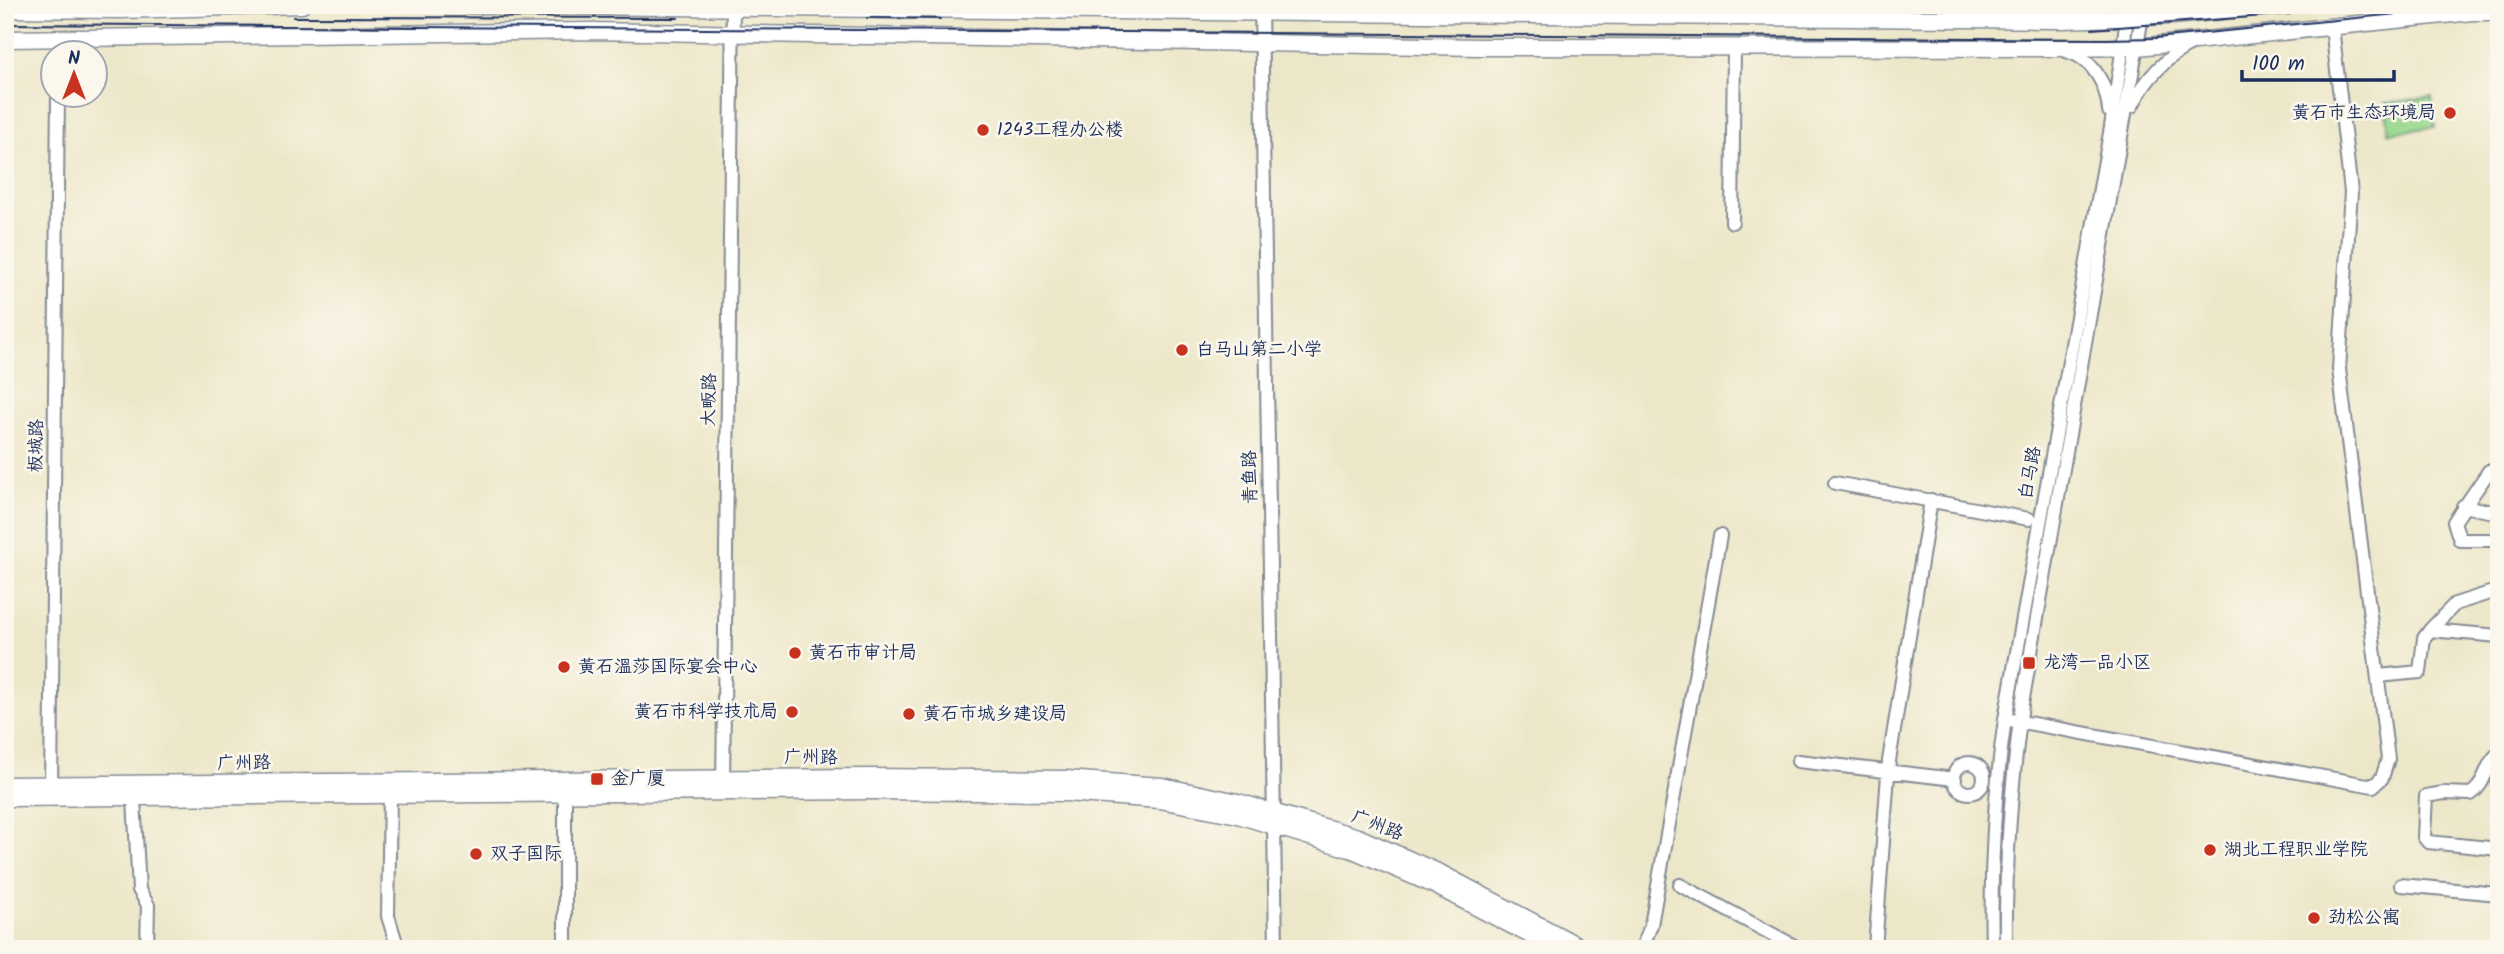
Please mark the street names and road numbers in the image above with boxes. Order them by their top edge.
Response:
street label: 大畈路 [695,373,725,427]
street label: 板城路 [22,419,52,473]
street label: 白马路 [2012,444,2050,502]
street label: 青鱼路 [1236,450,1266,504]
street label: 广州路 [784,744,838,773]
street label: 广州路 [217,749,271,779]
street label: 广州路 [1347,803,1407,849]

